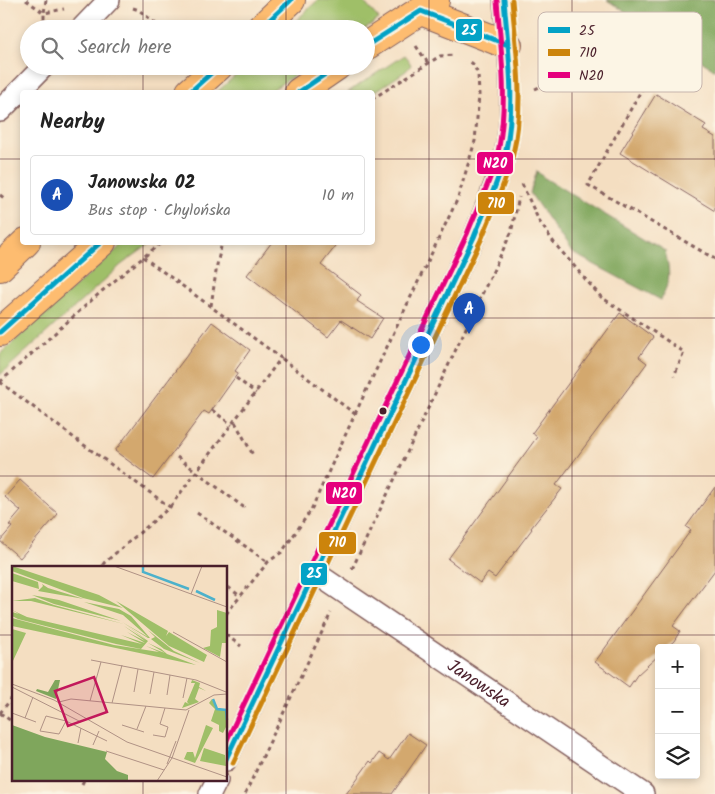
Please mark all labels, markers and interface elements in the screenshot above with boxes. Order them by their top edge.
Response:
legend [538,12,702,92]
line badge: 25 [455,18,483,42]
search box [20,20,375,75]
text: 25 [461,20,479,42]
text: 25 [579,20,596,42]
text: Search here [78,33,172,63]
icon: search [38,34,66,62]
text: 710 [579,42,597,64]
text: N20 [579,65,604,87]
text: Nearby [40,106,105,139]
line badge: N20 [476,151,514,175]
text: N20 [483,153,508,175]
text: Janowska 02 [88,168,196,198]
text: A [52,183,62,208]
text: 10 m [322,183,354,208]
line badge: 710 [477,191,515,215]
text: 710 [487,193,506,215]
text: Bus stop · Chylońska [88,198,231,223]
pin: A [453,293,485,334]
your location [408,332,434,358]
unlabelled marker [378,406,388,416]
line badge: N20 [325,481,363,505]
text: N20 [332,483,357,505]
line badge: 710 [318,531,357,555]
text: 710 [328,532,347,554]
line badge: 25 [300,562,328,586]
text: 25 [306,563,324,585]
inset map [12,566,228,782]
map controls [655,644,700,779]
button: + [655,644,700,689]
street label: Janowska [440,653,516,717]
button: − [655,689,700,734]
button: layers [655,734,700,779]

